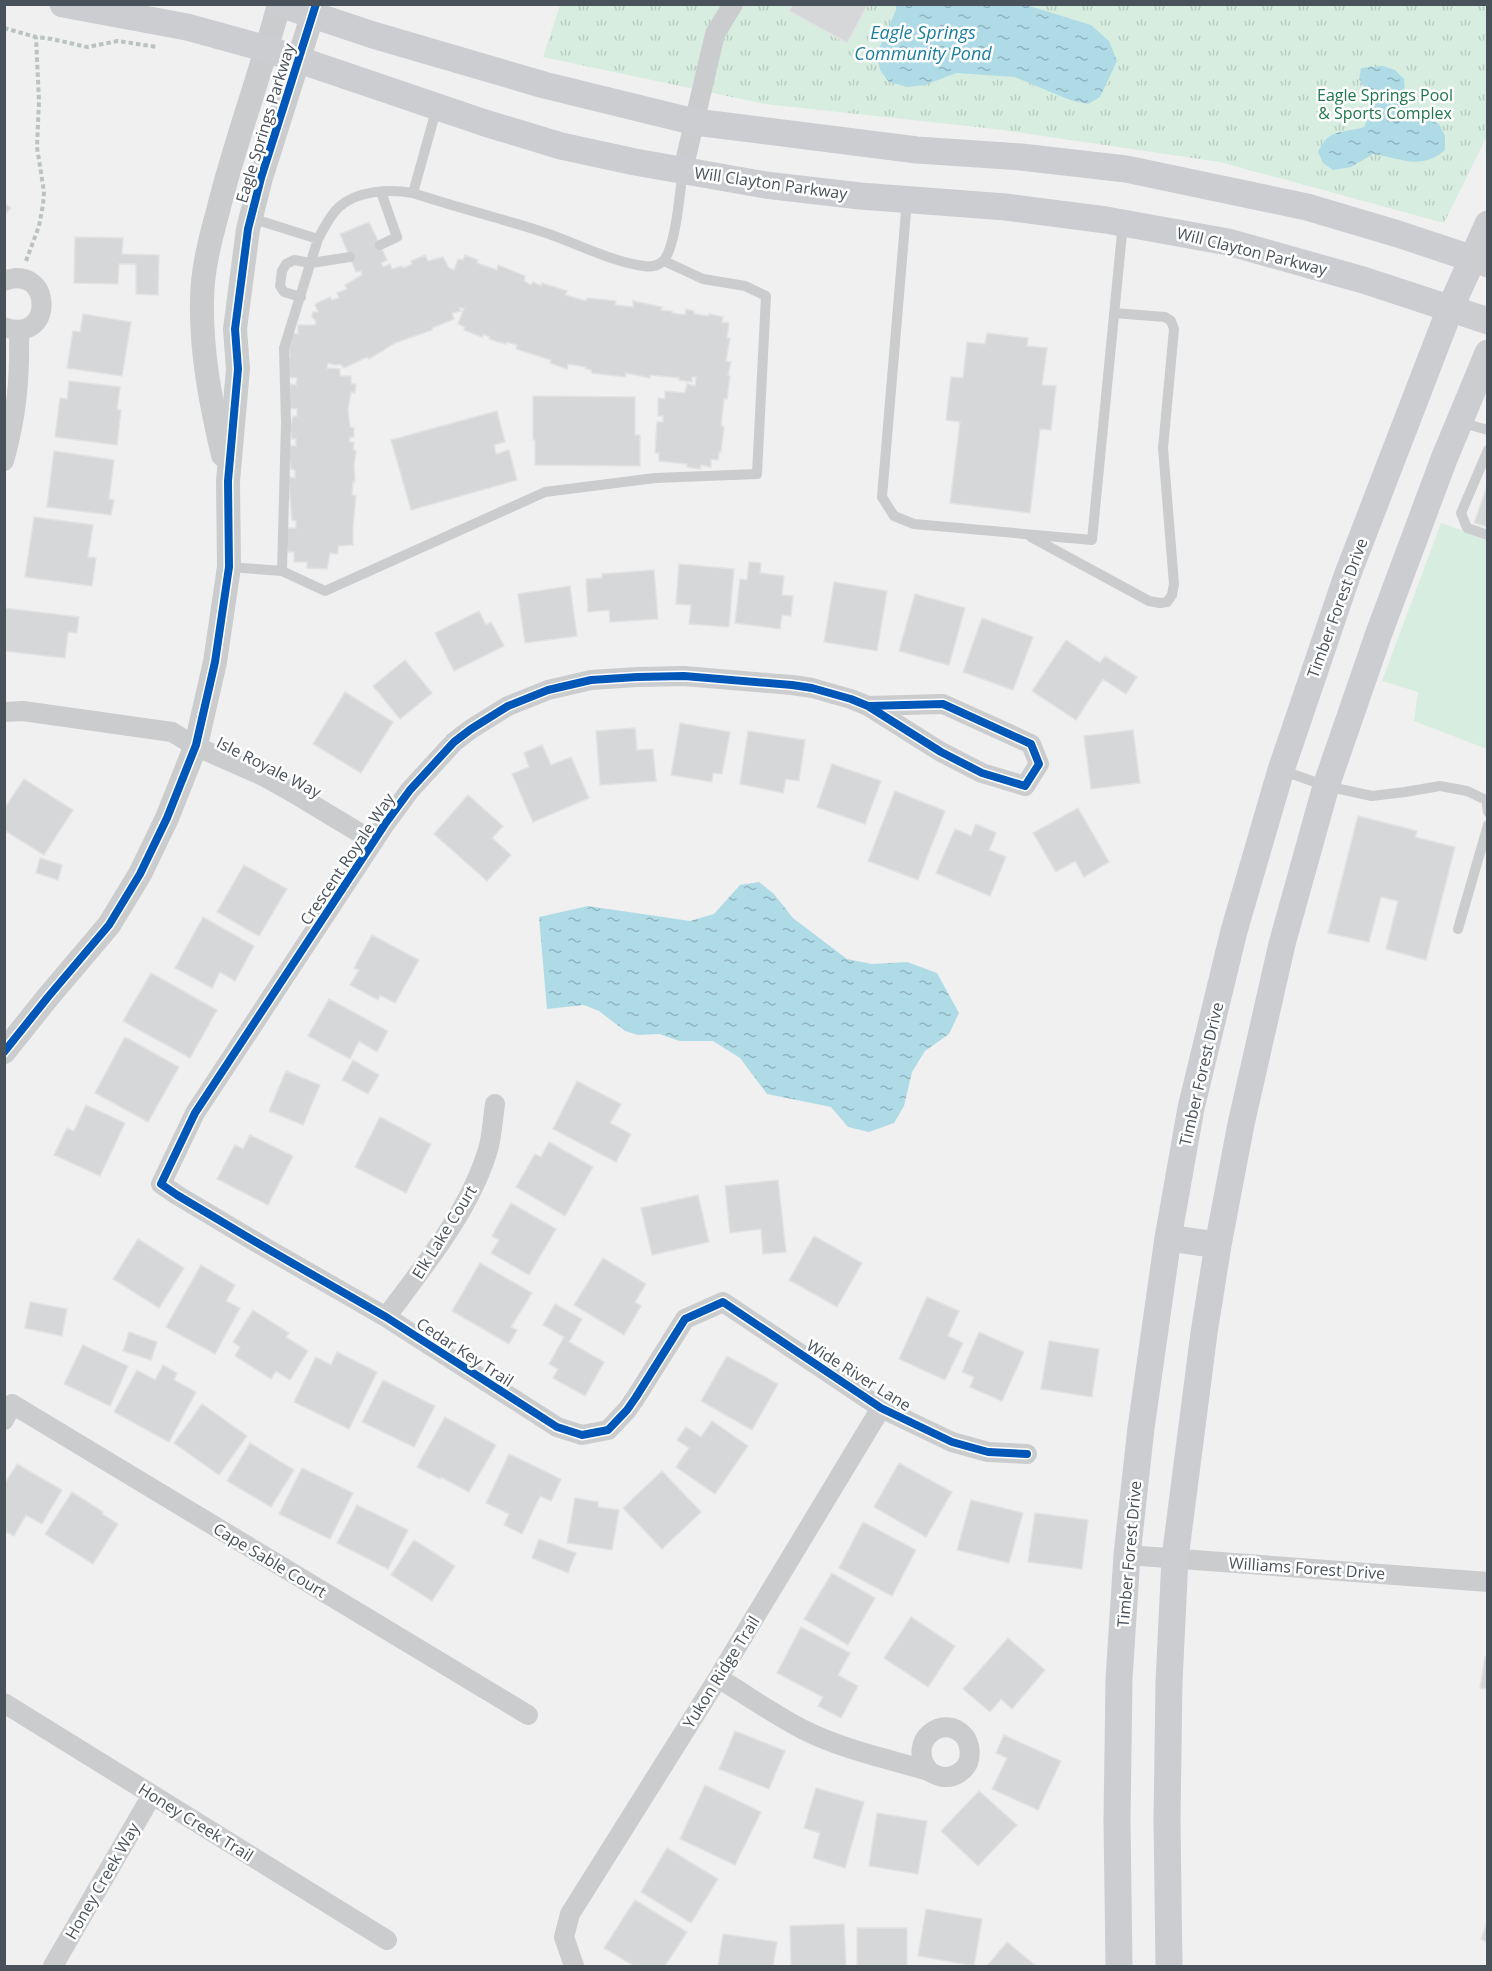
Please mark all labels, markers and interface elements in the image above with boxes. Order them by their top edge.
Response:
water label: Eagle Springs Community Pond [854,20,992,65]
street label: Eagle Springs Parkway [230,40,300,206]
park label: Eagle Springs Pool & Sports Complex [1317,84,1453,124]
street label: Will Clayton Parkway [693,161,850,205]
street label: Will Clayton Parkway [1175,222,1330,281]
street label: Timber Forest Drive [1301,535,1373,681]
street label: Isle Royale Way [213,731,326,803]
street label: Crescent Royale Way [295,788,400,929]
street label: Timber Forest Drive [1174,1000,1228,1148]
street label: Elk Lake Court [407,1181,482,1283]
street label: Cedar Key Trail [412,1312,518,1392]
street label: Wide River Lane [803,1334,915,1416]
street label: Timber Forest Drive [1112,1480,1146,1628]
street label: Cape Sable Court [209,1518,331,1603]
street label: Williams Forest Drive [1228,1552,1386,1584]
street label: Yukon Ridge Trail [678,1612,764,1732]
street label: Honey Creek Trail [134,1778,258,1866]
street label: Honey Creek Way [60,1818,145,1943]

